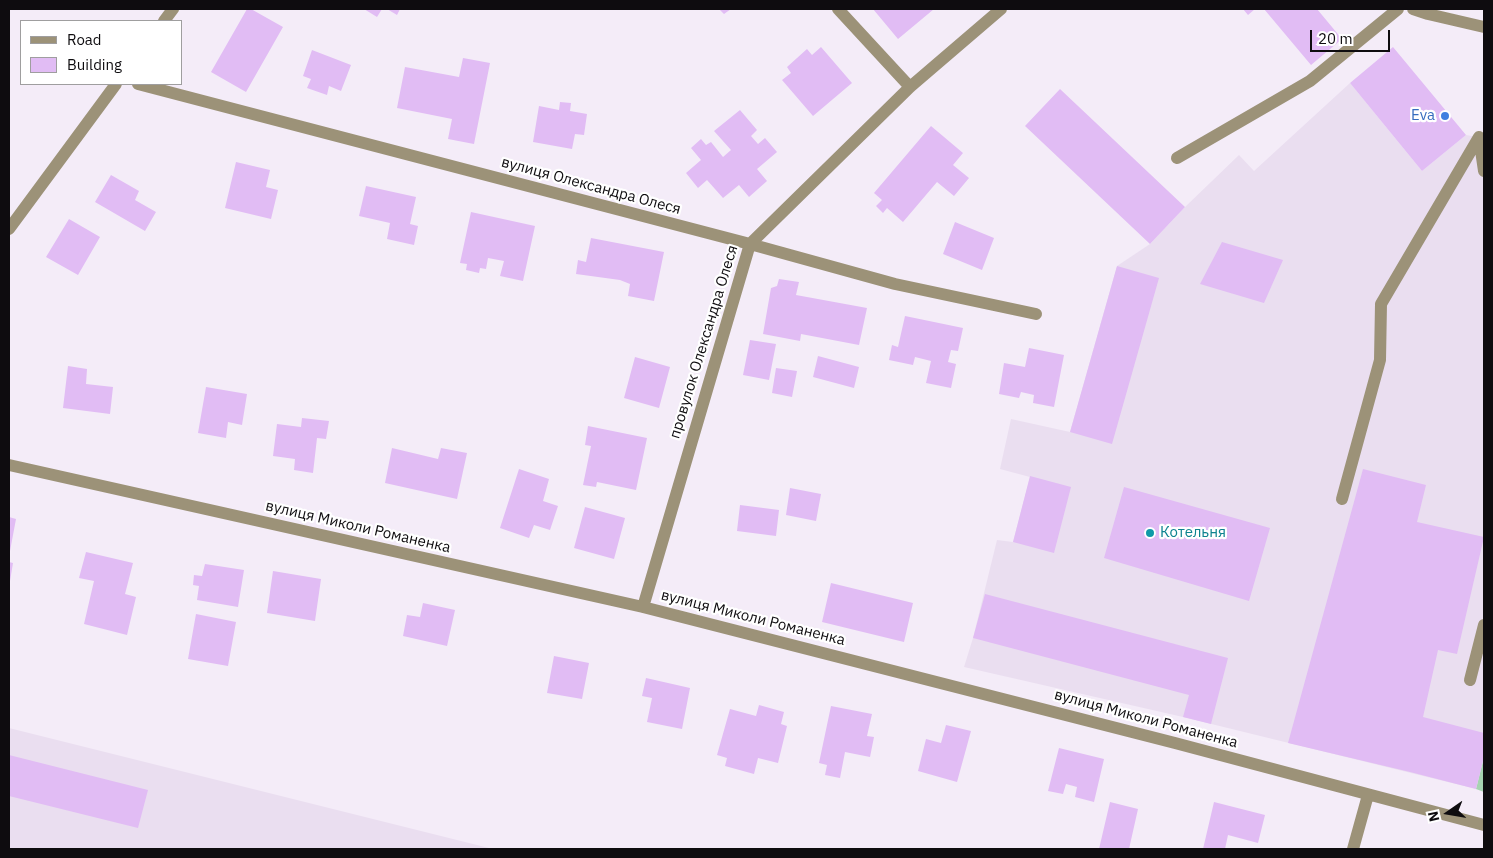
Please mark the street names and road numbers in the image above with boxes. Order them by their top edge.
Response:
street label: вулиця Олександра Олеся [499,153,683,219]
street label: провулок Олександра Олеся [666,243,742,441]
street label: вулиця Миколи Романенка [264,497,452,557]
street label: вулиця Миколи Романенка [659,586,847,650]
street label: вулиця Миколи Романенка [1052,686,1240,752]

